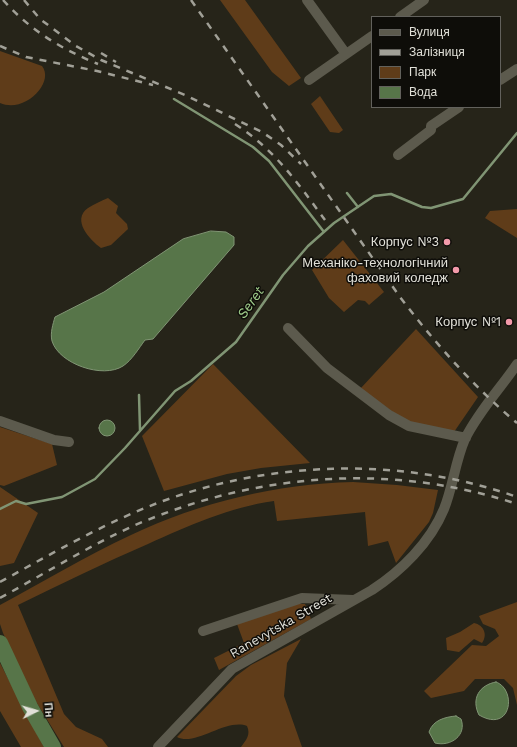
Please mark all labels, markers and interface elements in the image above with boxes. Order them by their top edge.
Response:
legend [371,16,501,108]
text: Вулиця [409,25,450,39]
text: Залізниця [409,45,465,59]
text: Парк [409,65,436,79]
text: Вода [409,85,437,99]
place label: Корпус №3 [371,234,439,250]
marker: Корпус №3 [442,237,452,247]
place label: Механіко-технологічний фаховий коледж [302,255,448,286]
marker: Механіко-технологічний фаховий коледж [451,265,461,275]
water label: Seret [234,284,268,322]
place label: Корпус №1 [435,314,501,330]
marker: Корпус №1 [504,317,514,327]
street label: Ranevytska Street [227,590,335,662]
north arrow [16,691,56,731]
text: Пн [41,702,56,718]

